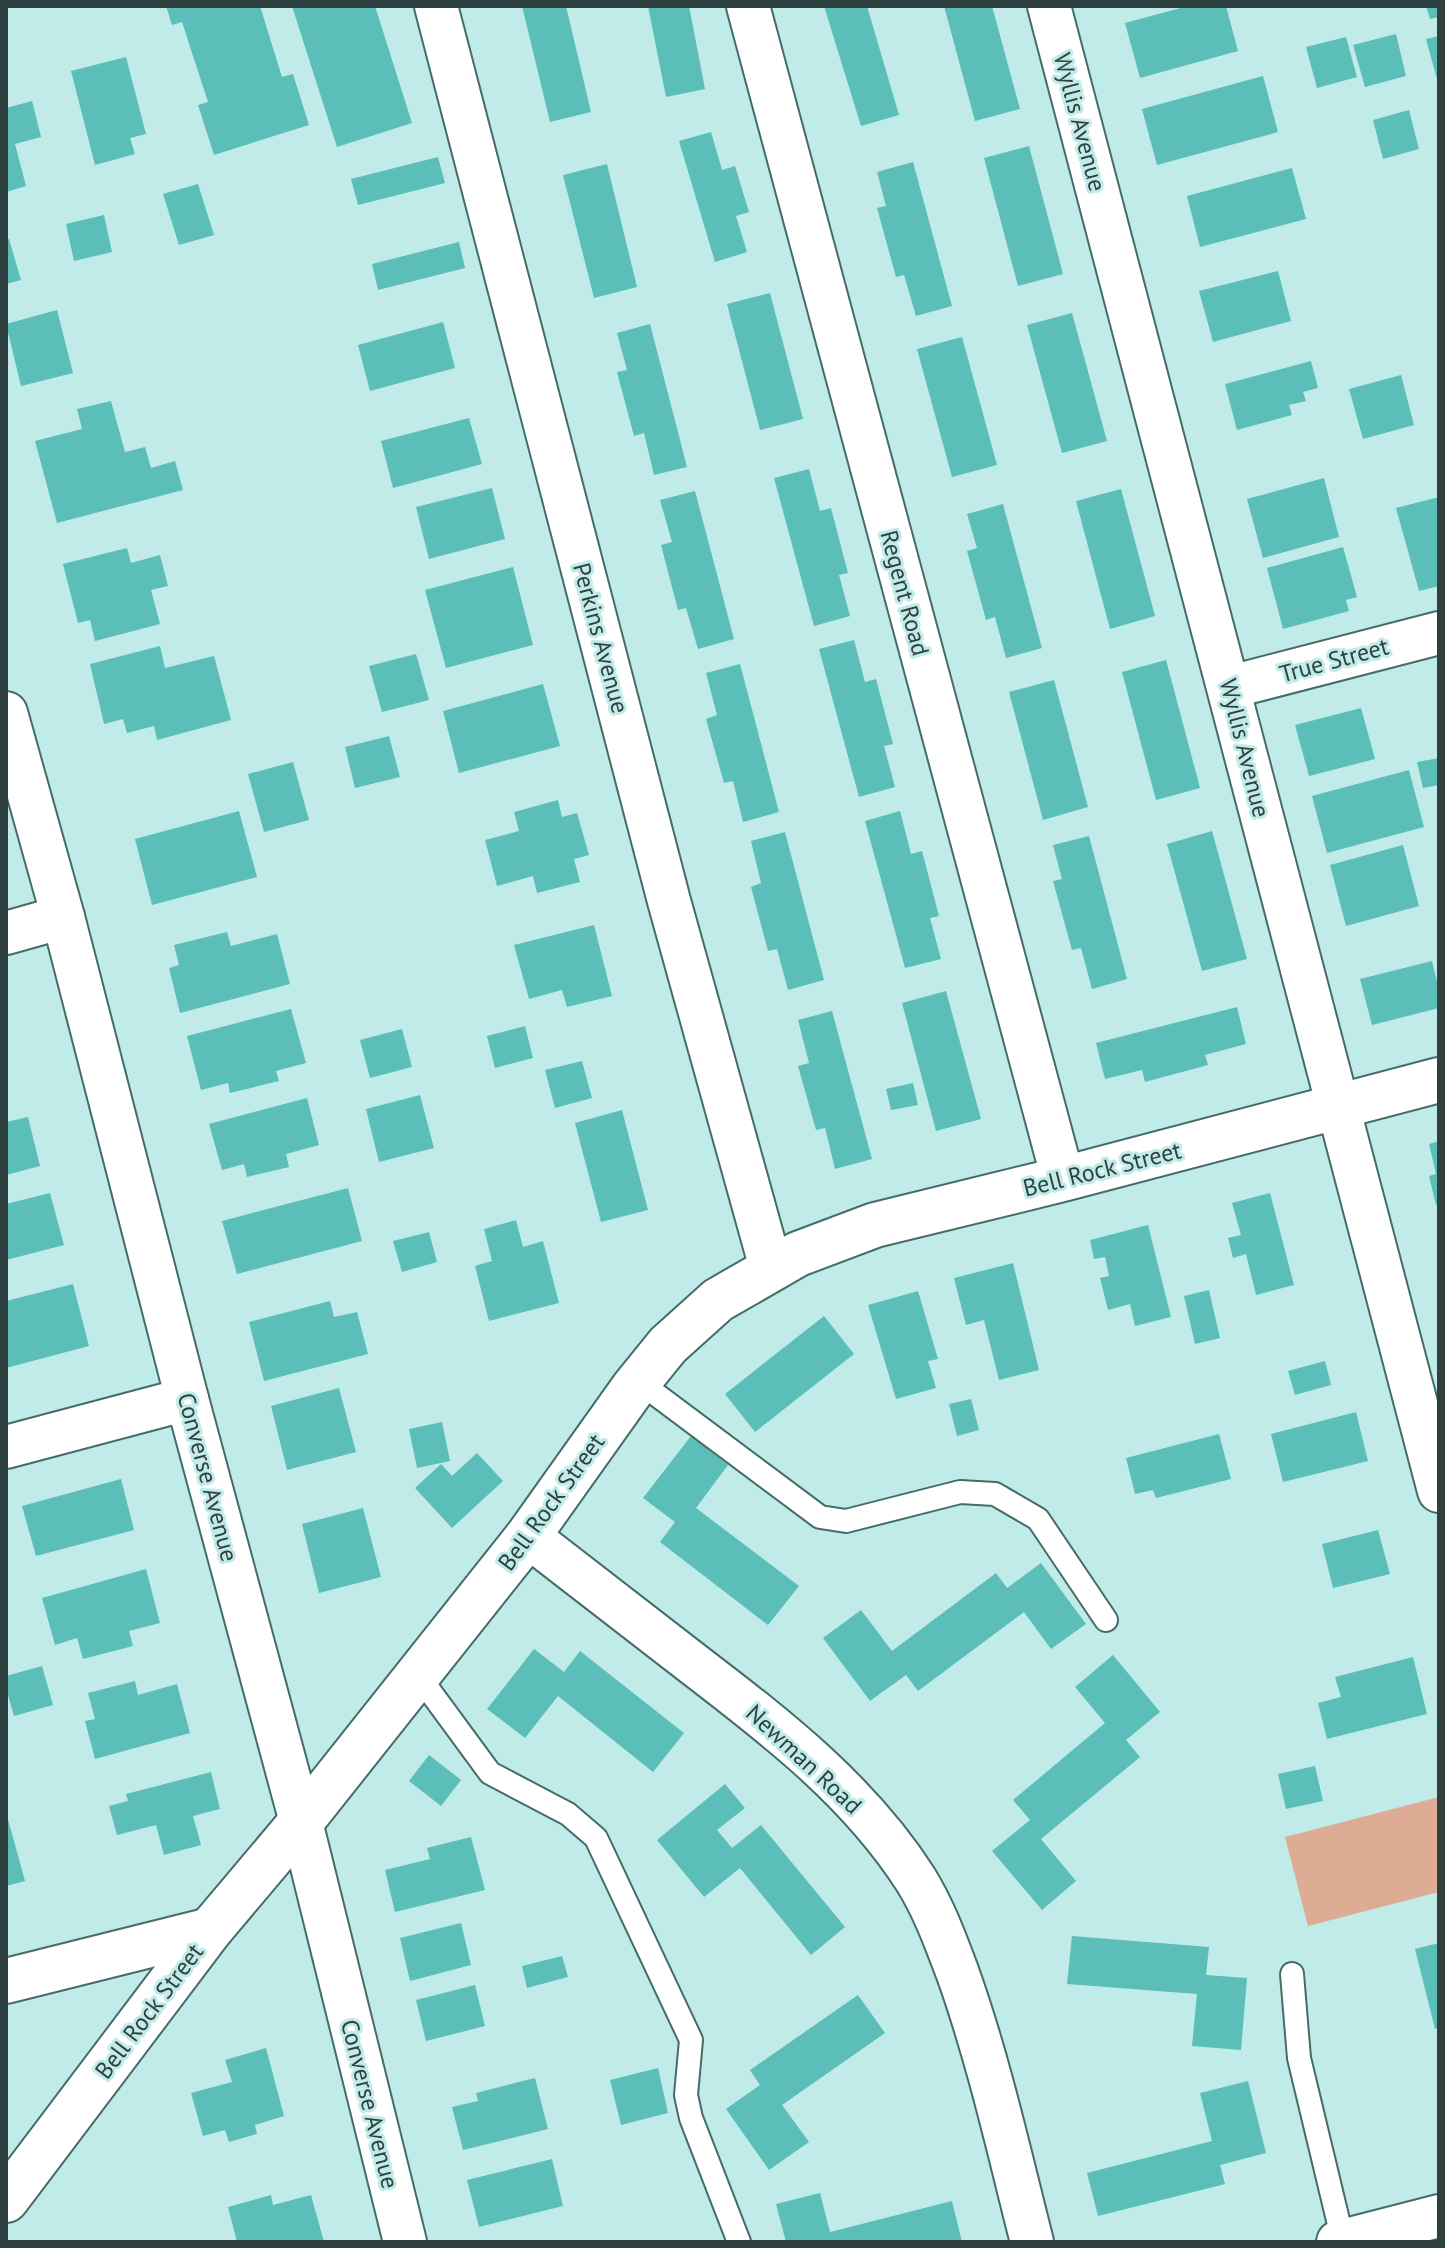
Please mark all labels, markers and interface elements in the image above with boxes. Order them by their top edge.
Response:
street label: Wyllis Avenue [1047,49,1113,195]
street label: Regent Road [873,527,937,659]
street label: Perkins Avenue [566,559,636,717]
street label: True Street [1276,631,1392,689]
street label: Wyllis Avenue [1213,675,1277,821]
street label: Bell Rock Street [1020,1134,1184,1204]
street label: Converse Avenue [171,1389,245,1565]
street label: Bell Rock Street [491,1427,611,1577]
street label: Newman Road [740,1697,868,1821]
street label: Bell Rock Street [88,1937,210,2085]
street label: Converse Avenue [334,2016,406,2192]

